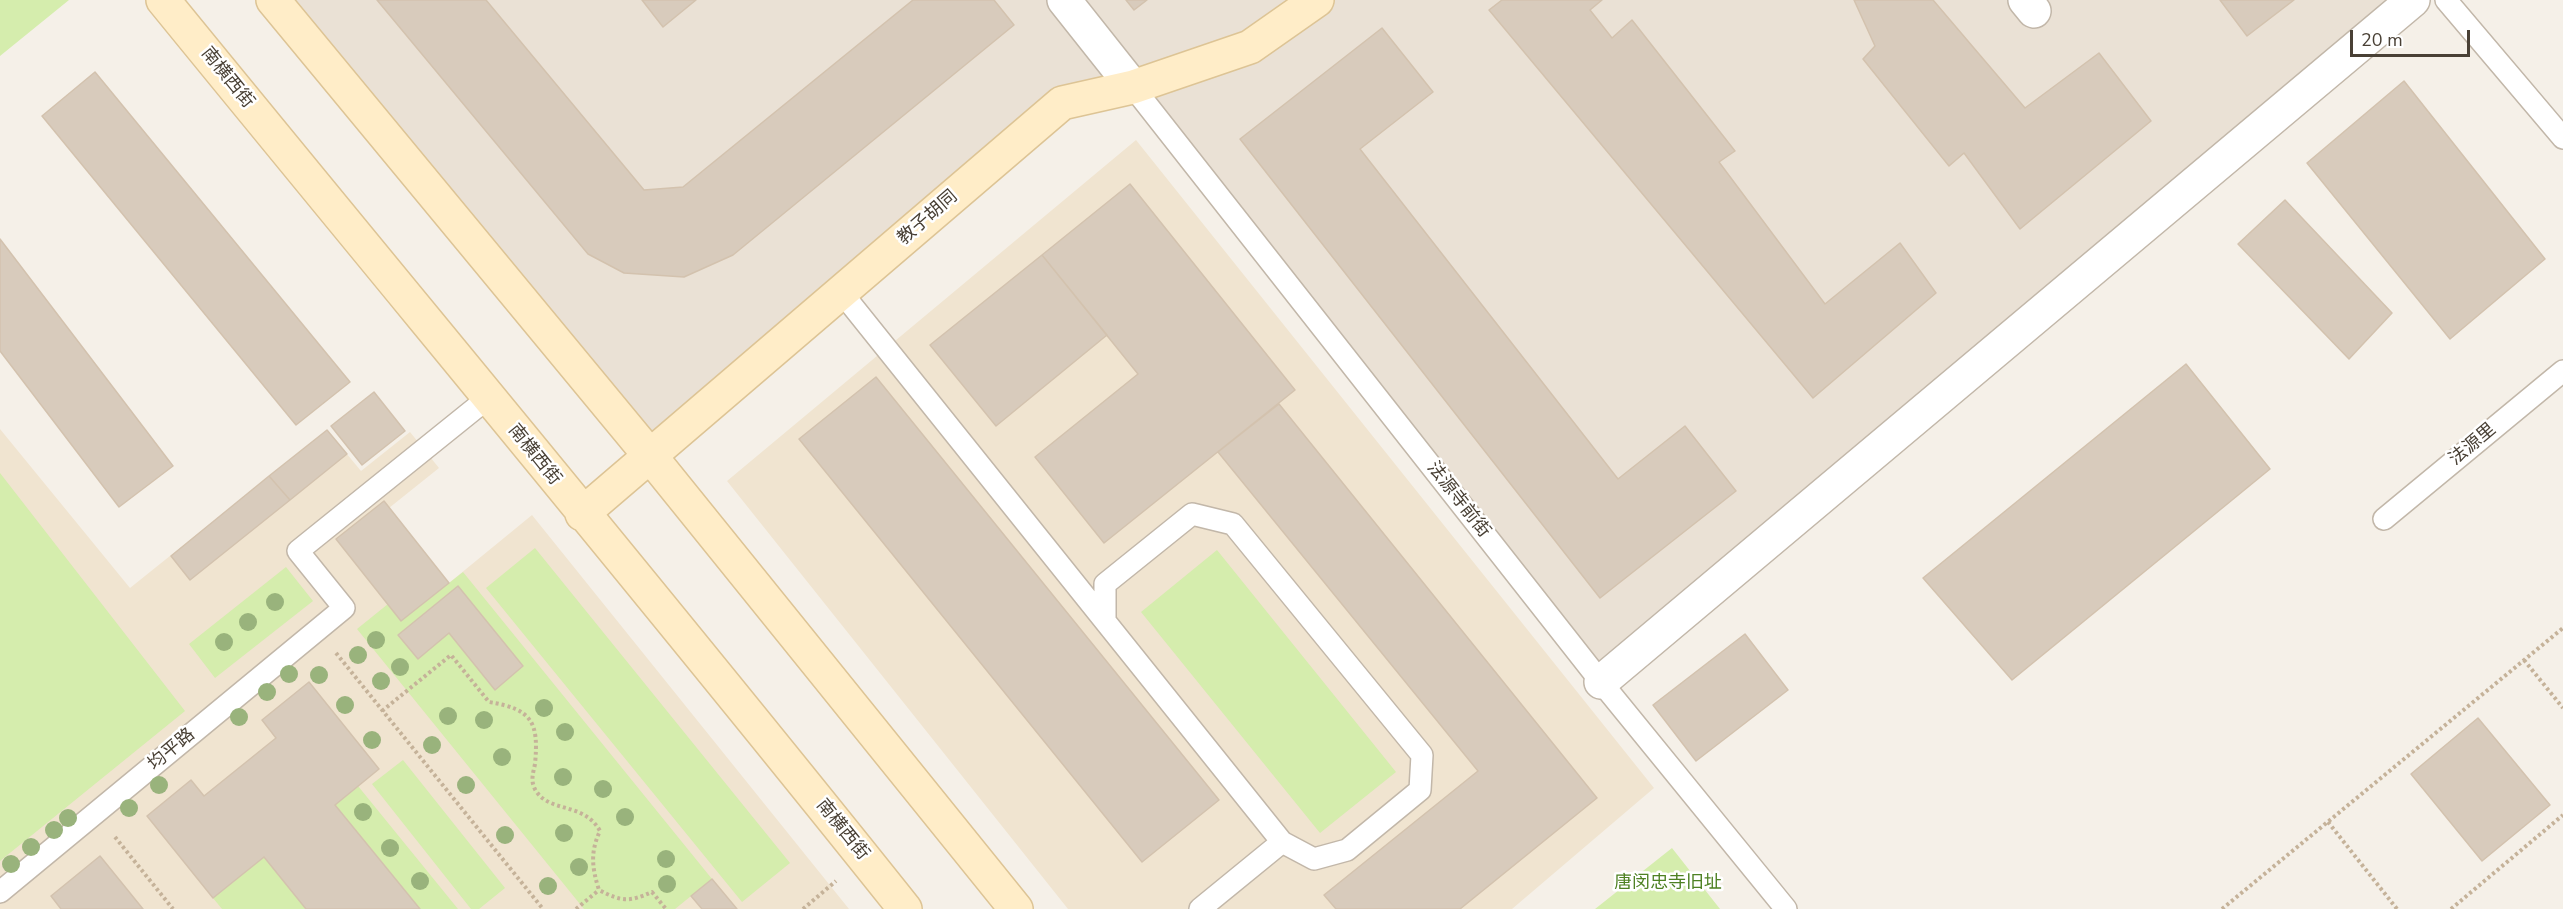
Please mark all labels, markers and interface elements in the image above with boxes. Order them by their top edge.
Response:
scale bar [2353,18,2473,56]
text: 20 m [2361,28,2403,52]
street label: 南横西街 [196,43,258,113]
street label: 教子胡同 [894,186,962,250]
street label: 法源里 [2445,419,2501,471]
street label: 南横西街 [503,420,565,490]
street label: 法源寺前街 [1422,458,1494,542]
street label: 均平路 [144,724,200,776]
street label: 南横西街 [811,795,873,865]
park label: 唐闵忠寺旧址 [1614,873,1722,895]

